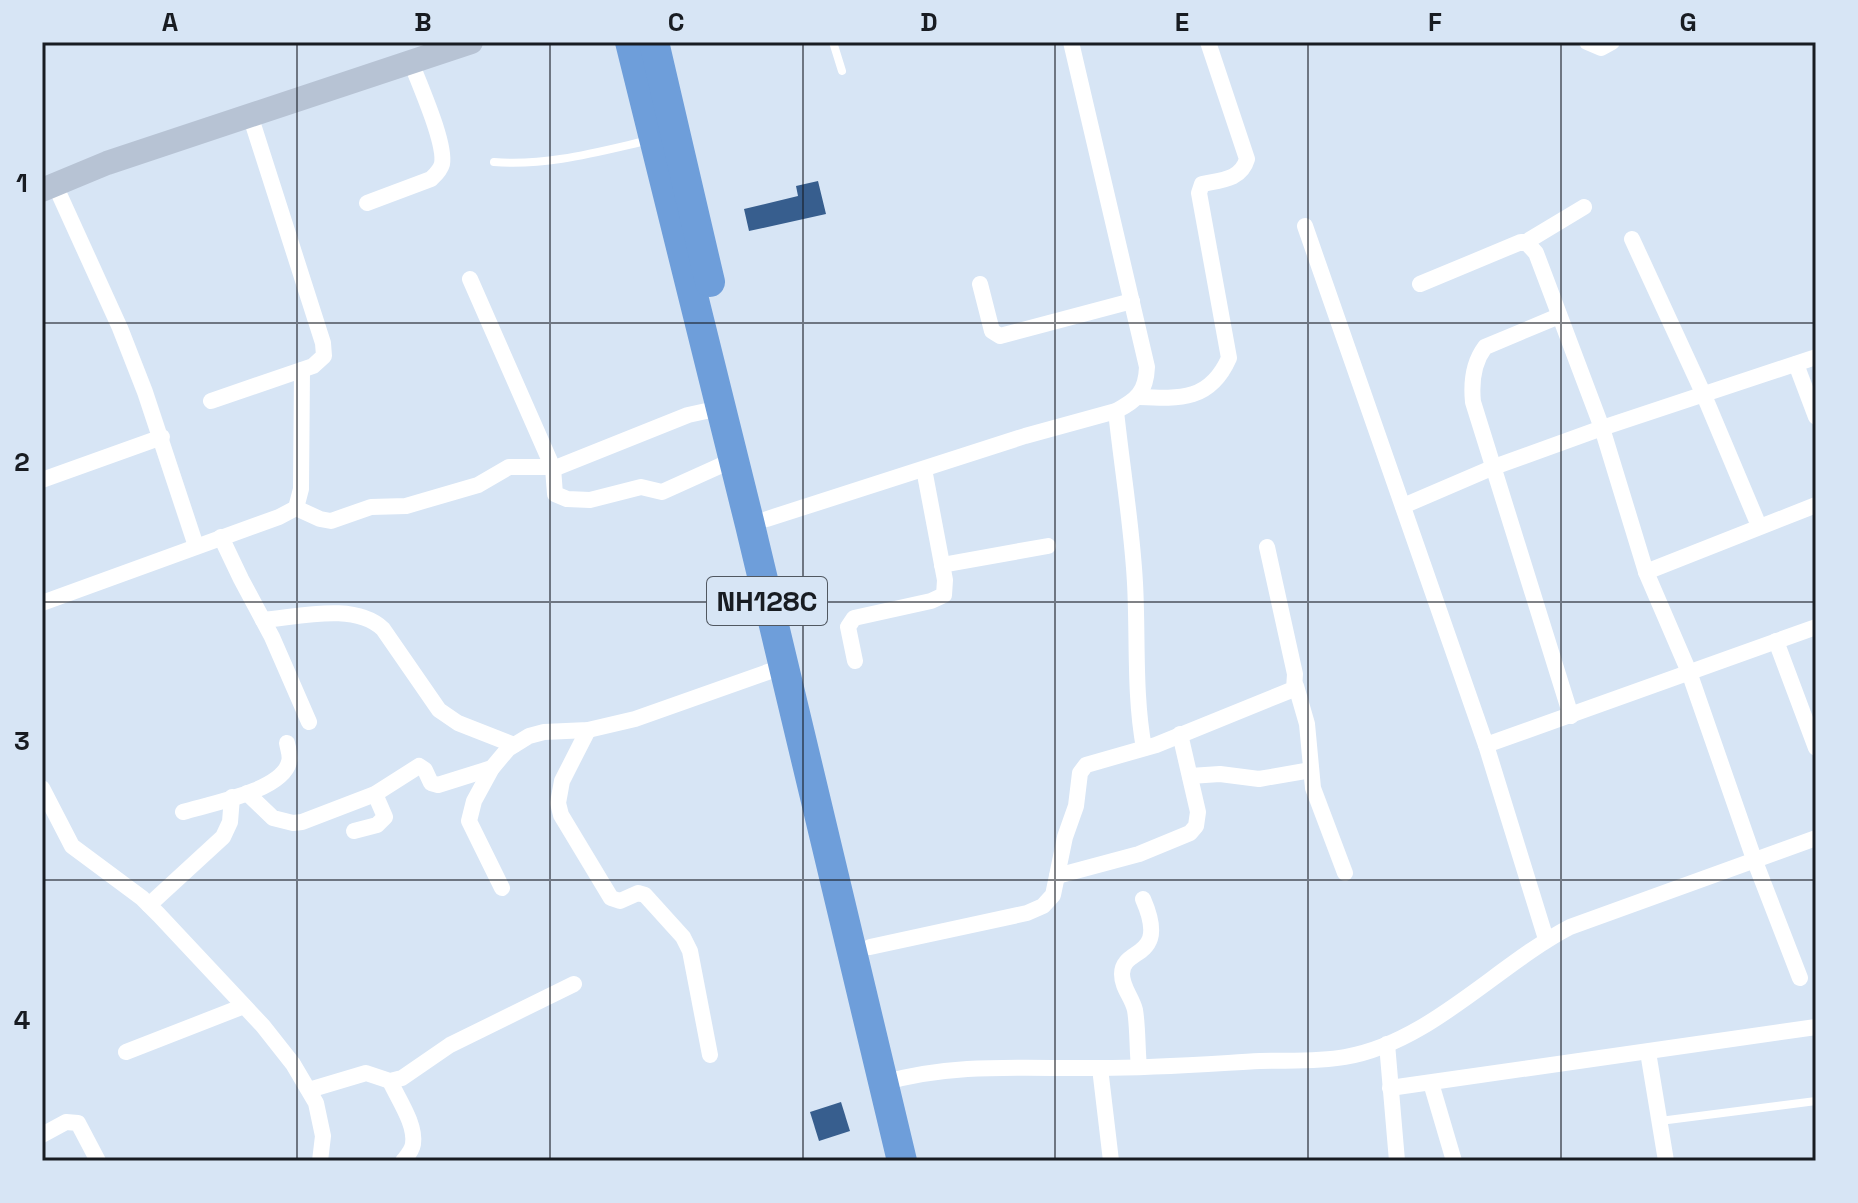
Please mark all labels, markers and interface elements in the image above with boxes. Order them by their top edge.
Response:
text: A [162,5,179,39]
text: B [414,5,432,39]
text: C [668,5,684,39]
text: D [920,5,938,39]
text: E [1175,5,1189,39]
text: F [1428,5,1442,39]
text: G [1679,5,1697,39]
text: 1 [16,166,28,200]
text: 2 [14,445,30,479]
road number: NH128C [707,577,827,625]
text: 3 [14,724,30,758]
text: 4 [14,1003,30,1037]

